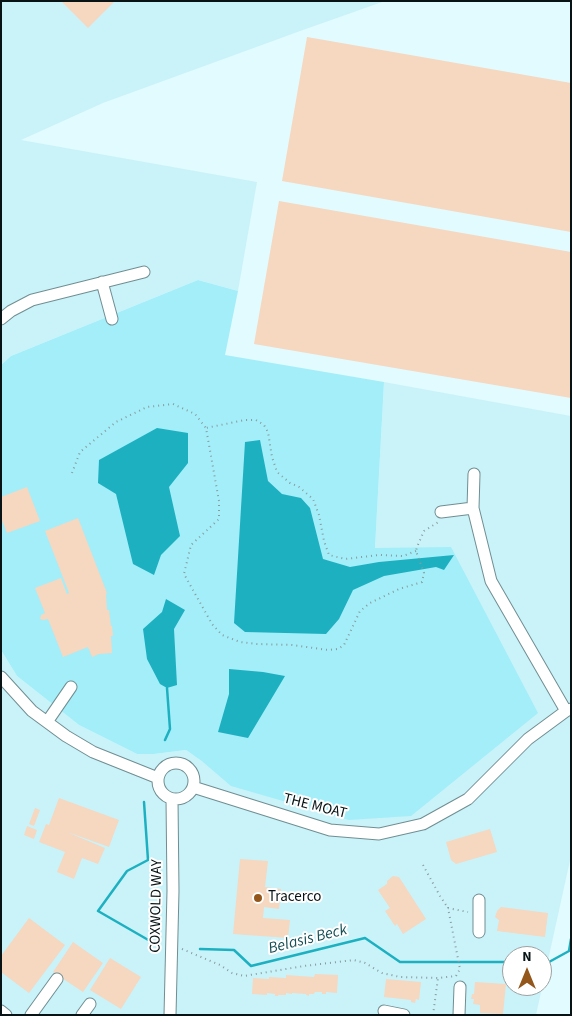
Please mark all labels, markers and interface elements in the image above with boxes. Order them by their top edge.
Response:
street label: THE MOAT [281,790,349,824]
street label: COXWOLD WAY [147,859,167,953]
place label: Tracerco [268,889,321,907]
marker: Tracerco [252,892,264,904]
water label: Belasis Beck [267,921,349,959]
north arrow [502,946,552,996]
text: N [522,947,532,967]

